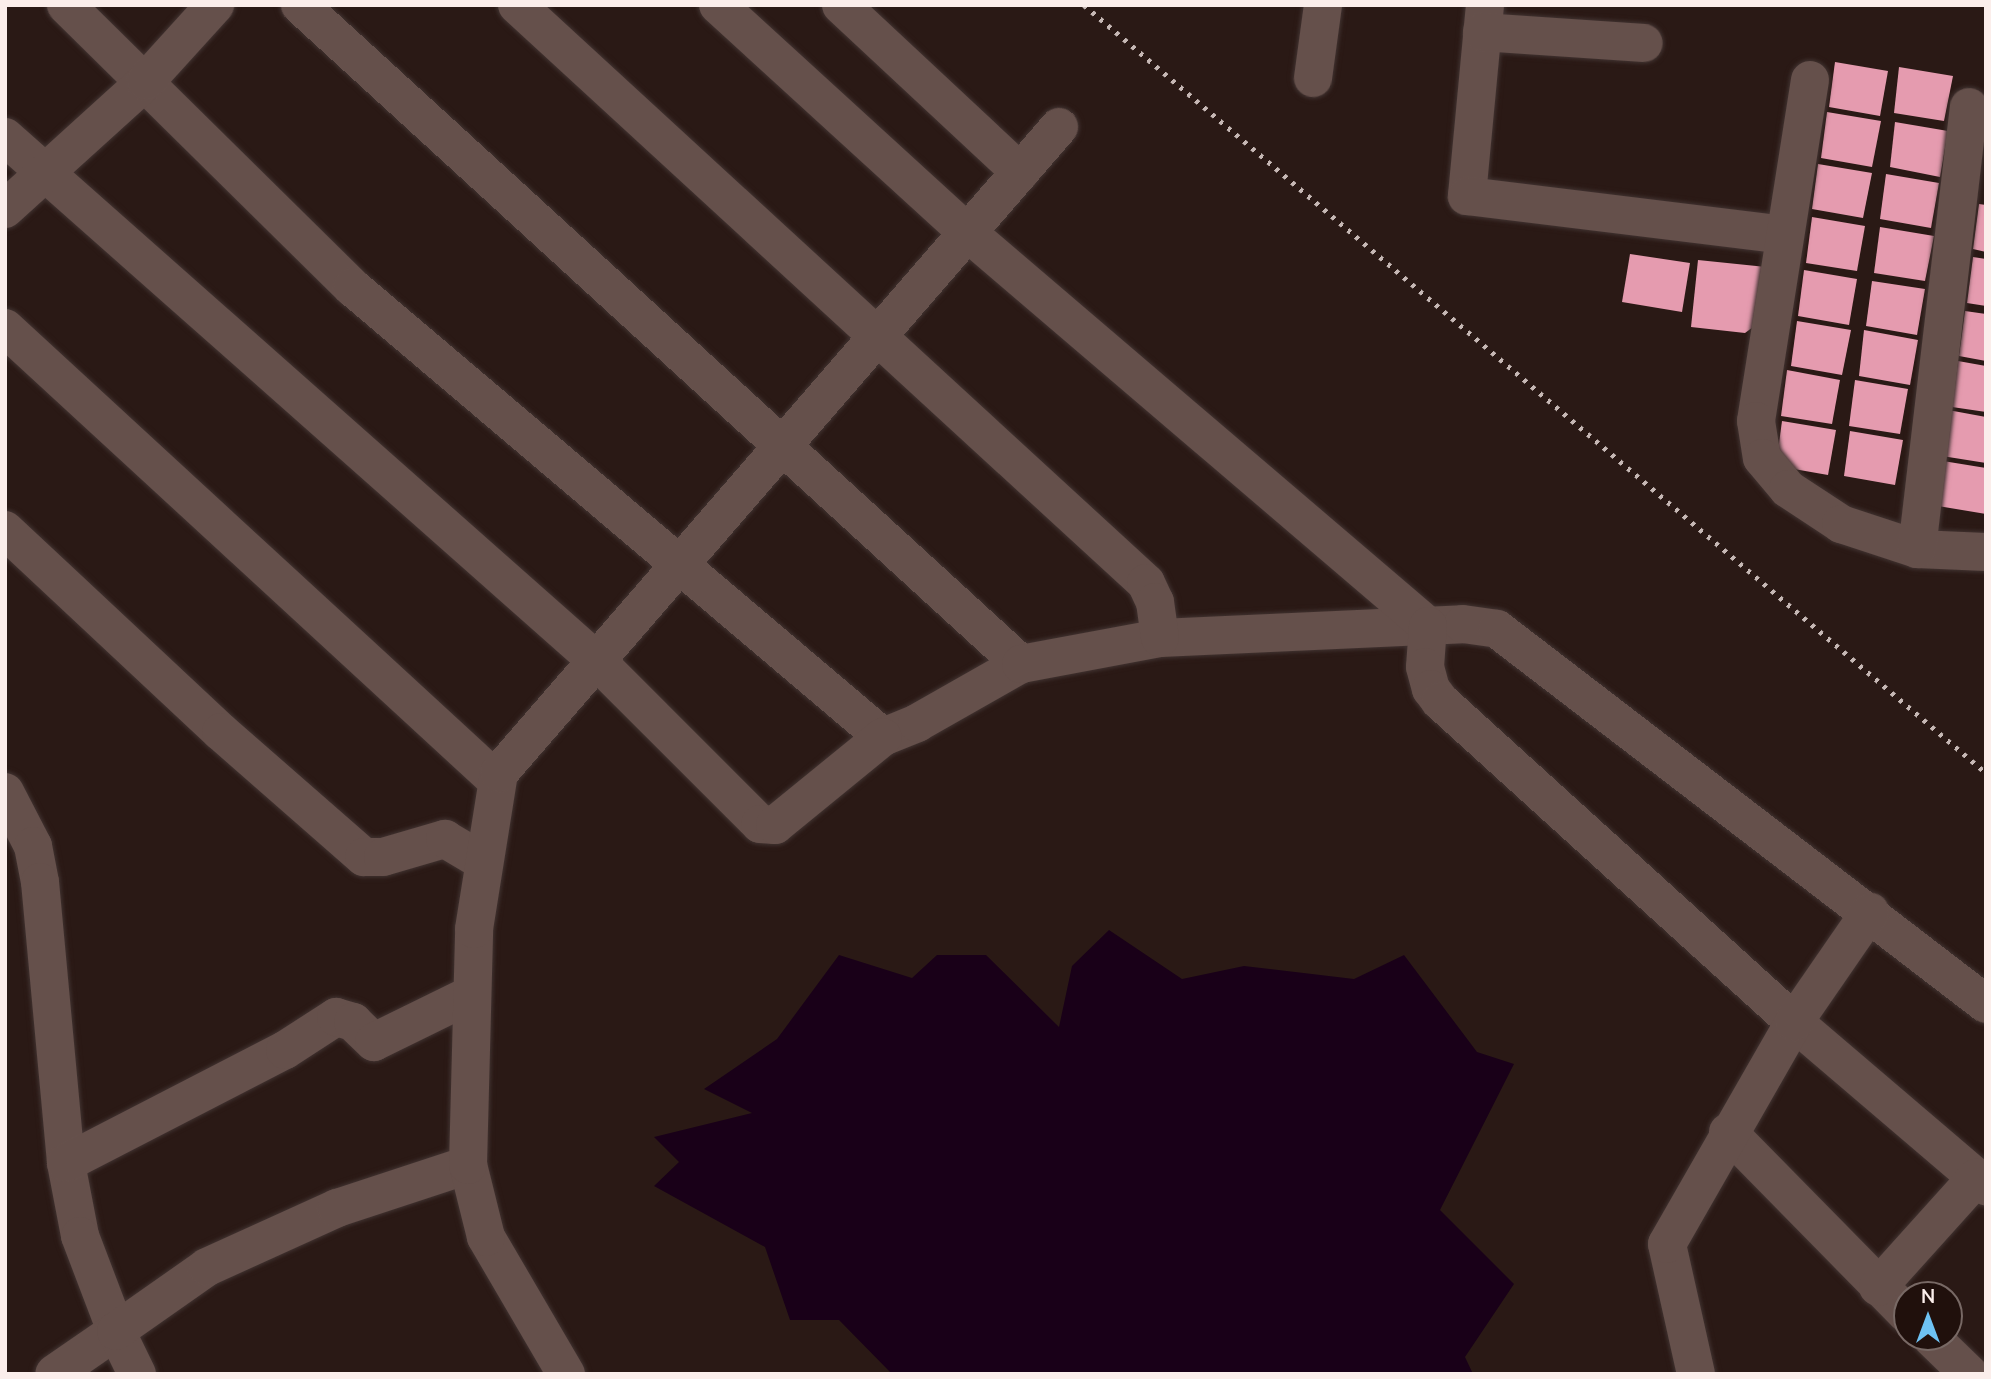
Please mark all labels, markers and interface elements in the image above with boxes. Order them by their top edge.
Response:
north arrow [1893,1281,1963,1351]
text: N [1921,1284,1935,1310]

